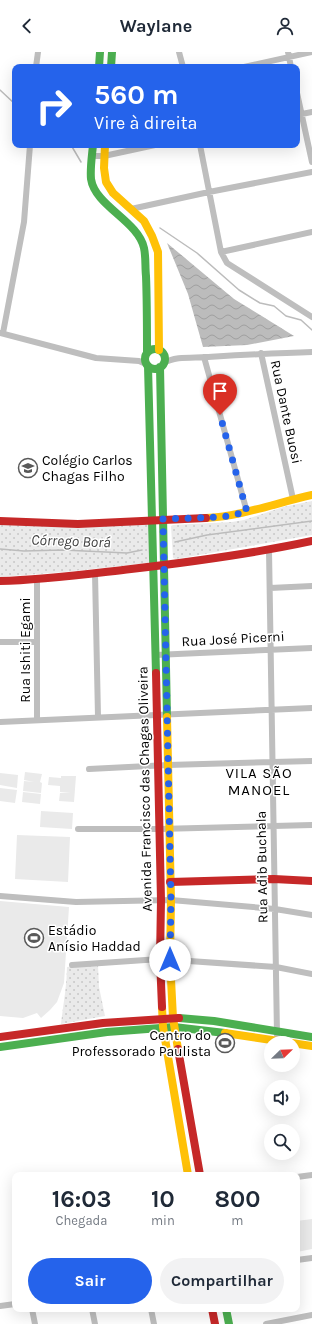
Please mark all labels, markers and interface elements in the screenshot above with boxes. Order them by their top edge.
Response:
icon: back [16,15,38,37]
text: Waylane [120,15,192,37]
icon: person [274,15,296,37]
text: 560 m [94,78,179,111]
icon: right [28,80,80,132]
text: Vire à direita [94,112,198,134]
street label: Rua Dante Buosi [267,359,305,465]
pin [203,374,237,415]
icon: arrive [209,380,231,402]
place label: Colégio Carlos Chagas Filho [42,452,133,485]
school or university icon: Colégio Carlos Chagas Filho [17,457,39,479]
water label: Córrego Borá [31,531,112,551]
street label: Rua Ishiti Egami [17,597,34,703]
street label: Rua José Picerni [181,628,285,650]
street label: Avenida Francisco das Chagas Oliveira [134,666,156,912]
district label: VILA SÃO MANOEL [225,764,293,799]
street label: Rua Adib Buchala [253,811,271,923]
place label: Estádio Anísio Haddad [48,922,141,955]
sports icon: Estádio Anísio Haddad [23,927,45,949]
position arrow [149,939,191,981]
place label: Centro do Professorado Paulista [72,1027,211,1060]
sports icon: Centro do Professorado Paulista [214,1032,236,1054]
north arrow [264,1036,300,1072]
map controls [264,1036,300,1160]
button: sound [264,1080,300,1116]
button: search [264,1124,300,1160]
text: 16:03 [52,1185,111,1213]
text: 10 [151,1185,175,1213]
text: 800 [214,1185,260,1213]
text: Chegada [56,1213,107,1228]
text: min [151,1213,175,1228]
text: m [231,1213,244,1228]
button: Sair [28,1258,152,1304]
button: Compartilhar [160,1258,284,1304]

